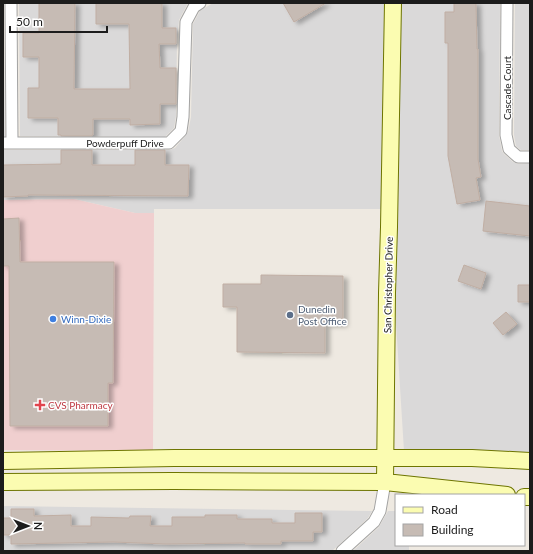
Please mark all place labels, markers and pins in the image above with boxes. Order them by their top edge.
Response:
place label: Dunedin Post Office [298,303,347,327]
marker: Dunedin Post Office [285,310,295,320]
place label: Winn-Dixie [61,313,111,325]
marker: Winn-Dixie [48,314,58,324]
place label: CVS Pharmacy [48,399,113,411]
marker: CVS Pharmacy [35,400,45,410]

